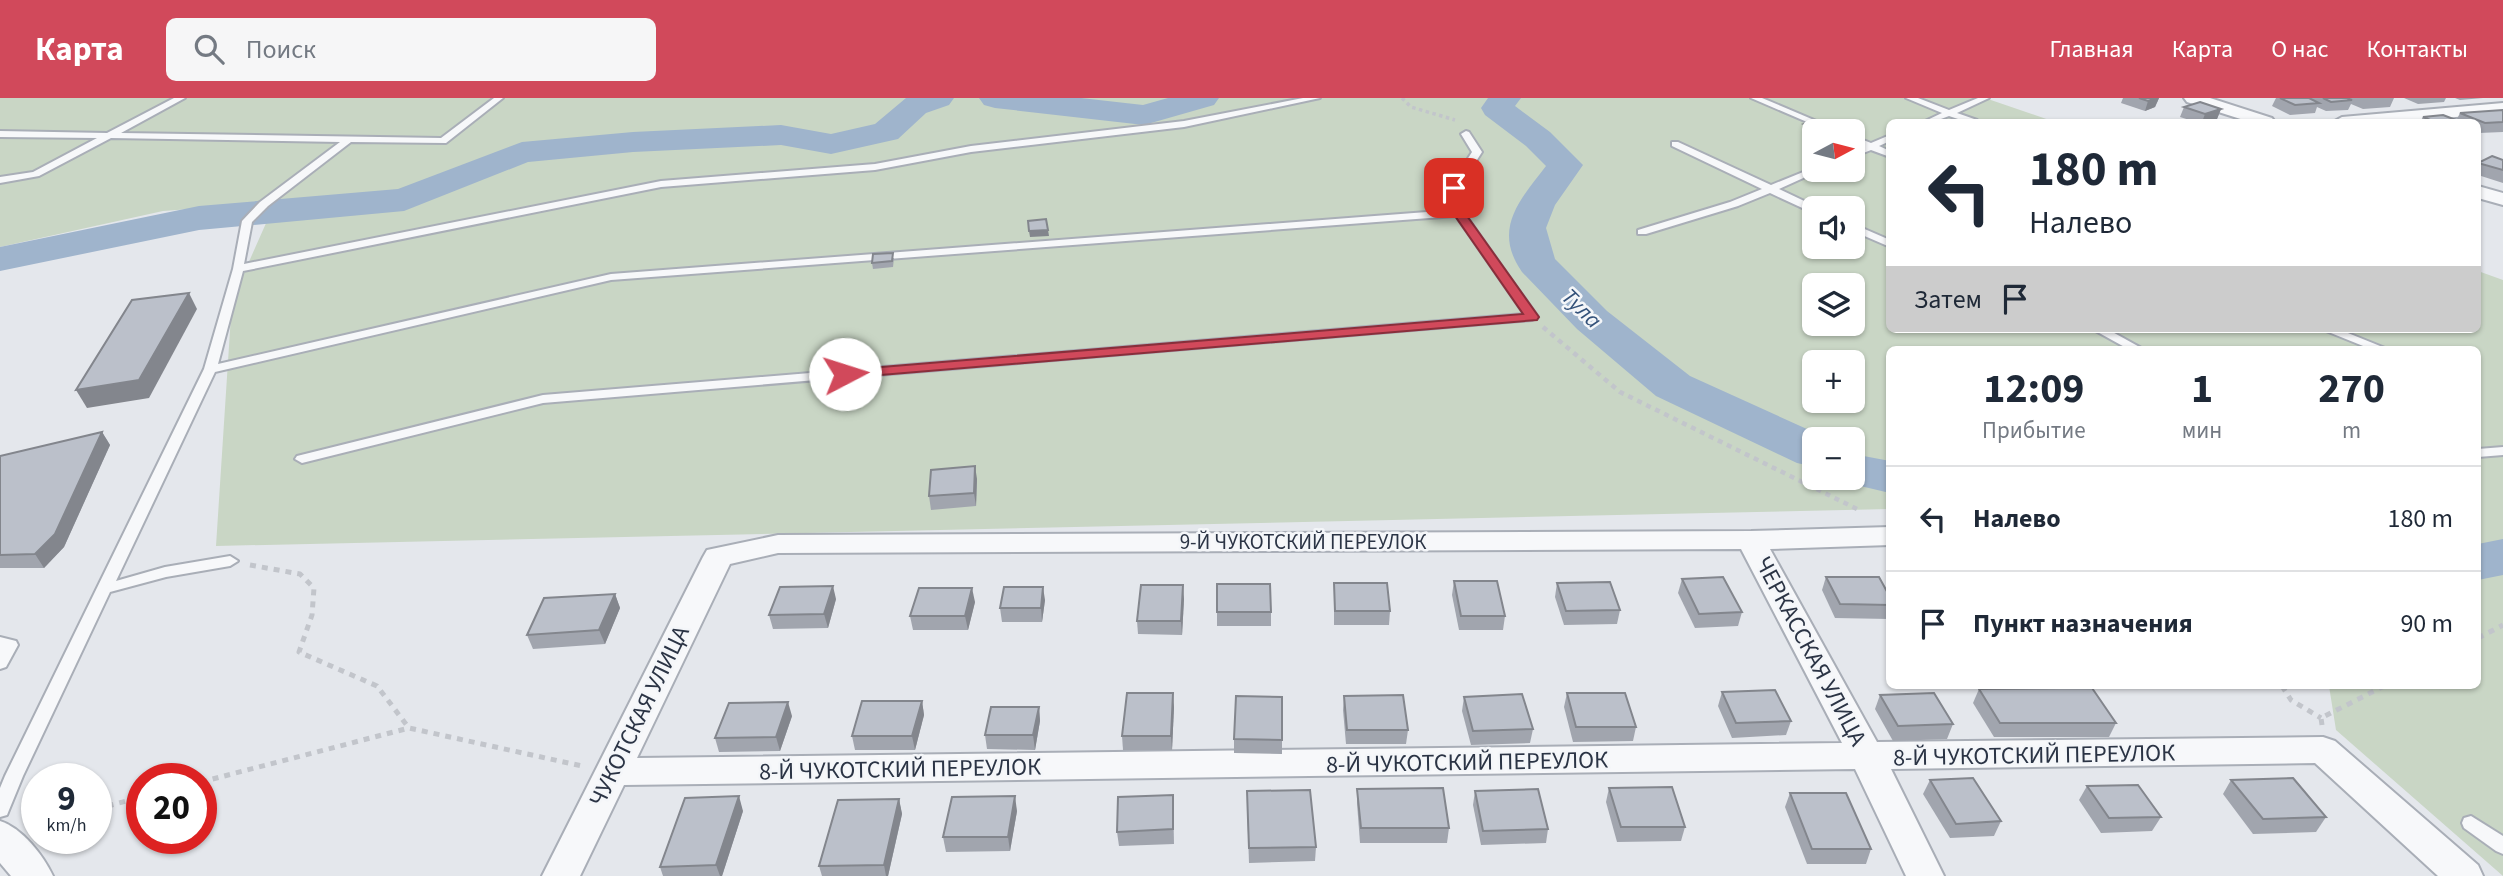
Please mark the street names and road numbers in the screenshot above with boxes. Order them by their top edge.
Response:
street label: 9-Й ЧУКОТСКИЙ ПЕРЕУЛОК [1180,527,1427,557]
street label: ЧЕРКАССКАЯ УЛИЦА [1746,550,1875,752]
street label: ЧУКОТСКАЯ УЛИЦА [580,620,698,813]
street label: 8-Й ЧУКОТСКИЙ ПЕРЕУЛОК [1893,736,2175,775]
street label: 8-Й ЧУКОТСКИЙ ПЕРЕУЛОК [1326,743,1608,782]
street label: 8-Й ЧУКОТСКИЙ ПЕРЕУЛОК [759,750,1041,789]

